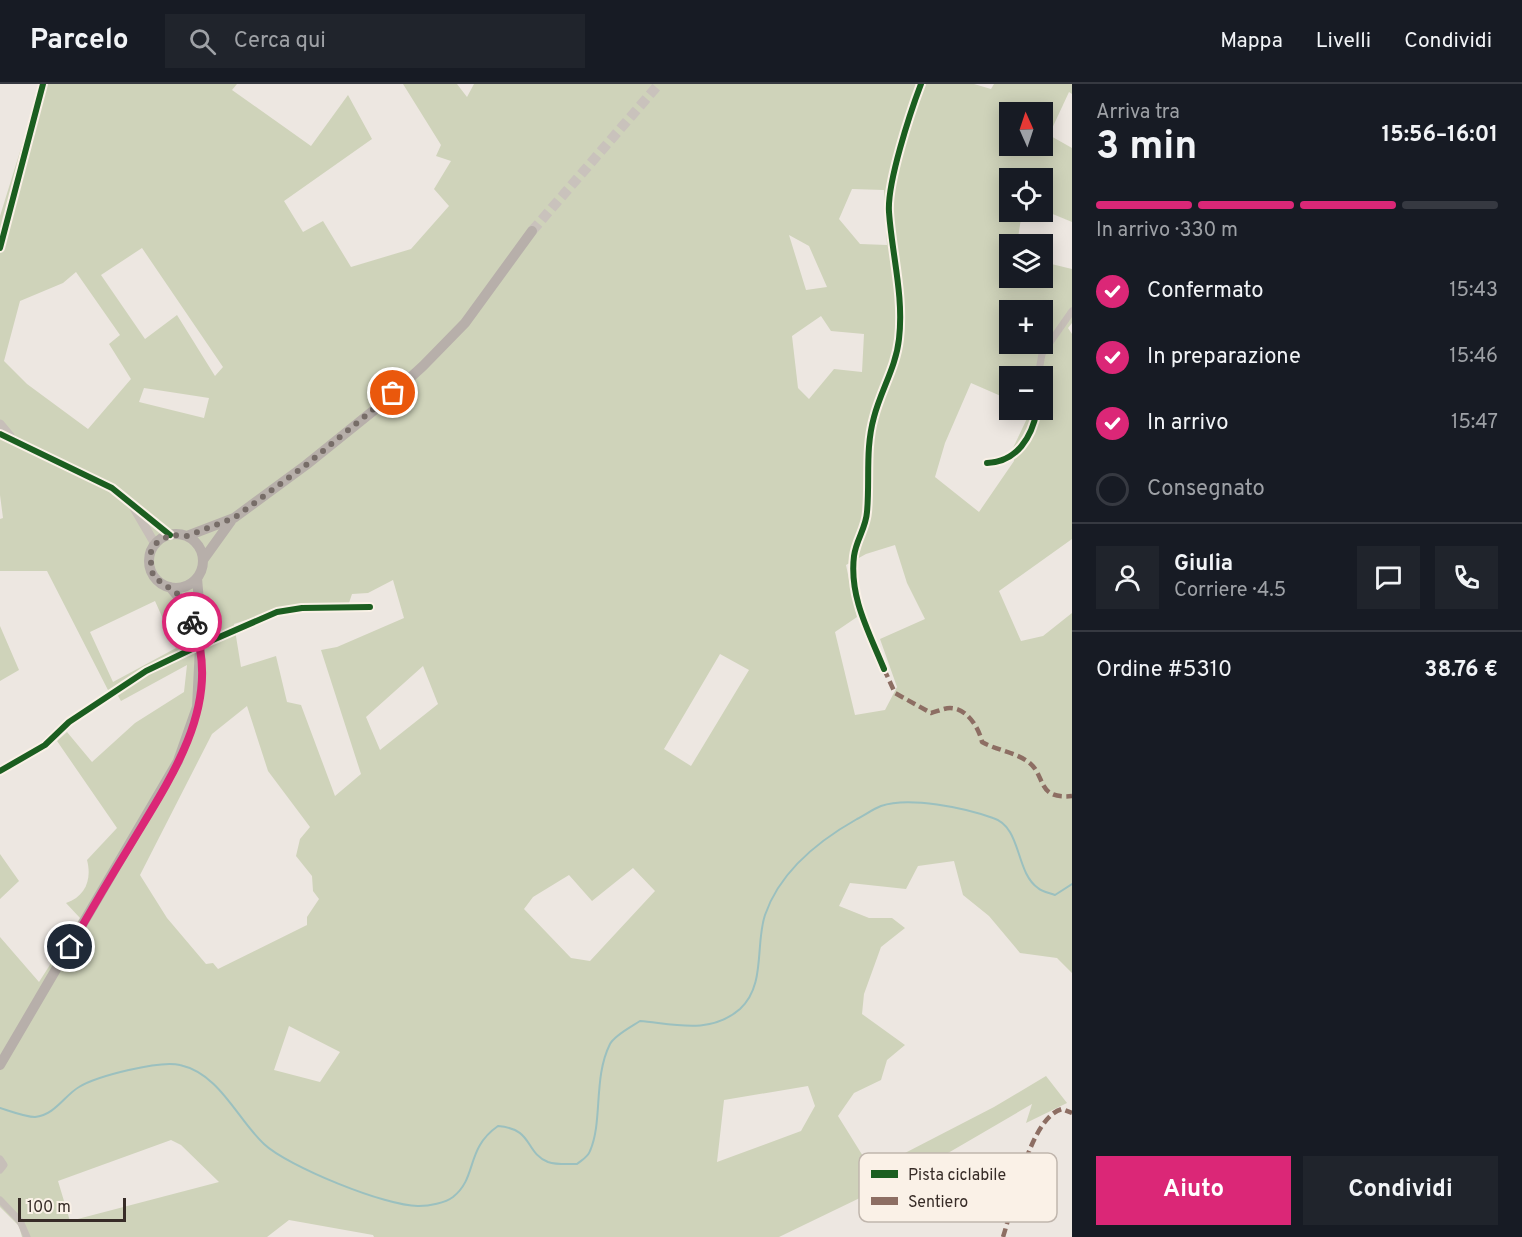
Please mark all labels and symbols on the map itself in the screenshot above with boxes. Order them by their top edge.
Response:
north arrow [999,102,1053,156]
pin [367,367,418,418]
courier [162,592,222,652]
pin [44,921,95,972]
legend [859,1153,1057,1222]
text: Pista ciclabile [908,1166,1006,1186]
text: Sentiero [908,1193,968,1213]
scale bar [18,1195,126,1222]

